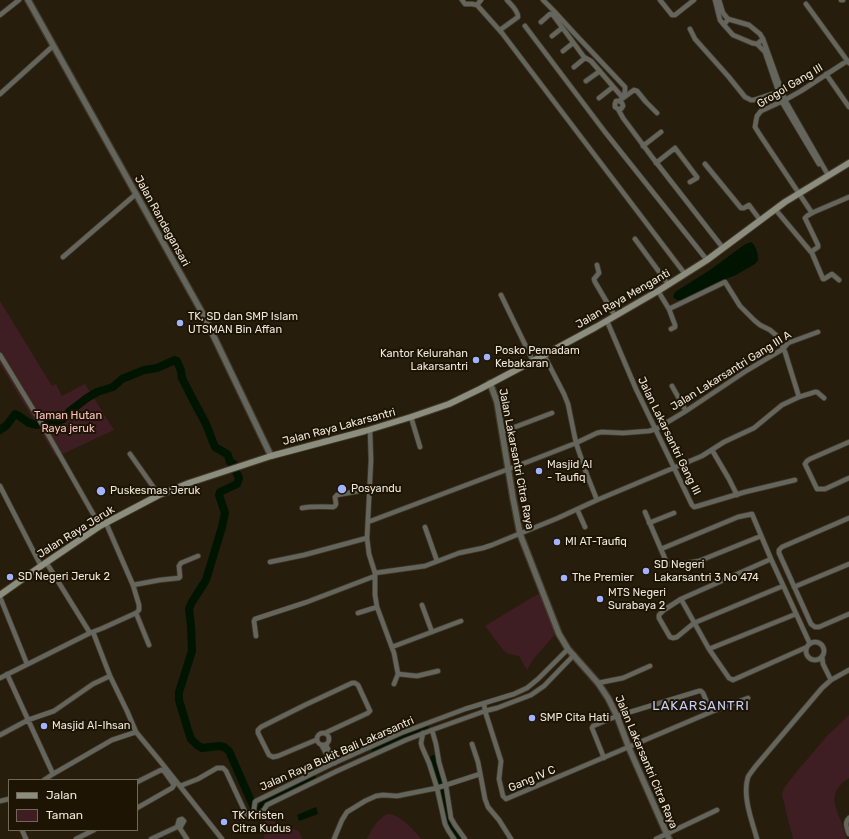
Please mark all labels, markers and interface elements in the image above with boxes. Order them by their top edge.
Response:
street label: Grogol Gang III [755,61,825,111]
street label: Jalan Randegansari [132,173,192,269]
street label: Jalan Raya Menganti [574,267,672,331]
place label: TK, SD dan SMP Islam UTSMAN Bin Affan [188,310,298,336]
marker: TK, SD dan SMP Islam UTSMAN Bin Affan [175,318,185,328]
street label: Jalan Lakarsantri Gang III A [668,328,794,414]
place label: Posko Pemadam Kebakaran [495,344,580,370]
place label: Kantor Kelurahan Lakarsantri [380,347,468,373]
marker: Posko Pemadam Kebakaran [482,352,492,362]
marker: Kantor Kelurahan Lakarsantri [471,355,481,365]
street label: Jalan Lakarsantri Gang III [635,375,703,497]
street label: Jalan Lakarsantri Citra Raya [496,387,536,531]
street label: Jalan Raya Lakarsantri [281,406,397,448]
park label: Taman Hutan Raya jeruk [34,409,102,435]
place label: Masjid Al - Taufiq [547,458,592,484]
marker: Masjid Al - Taufiq [534,466,544,476]
place label: Posyandu [351,482,401,496]
marker: Posyandu [336,483,348,495]
place label: Puskesmas Jeruk [110,484,200,498]
marker: Puskesmas Jeruk [95,485,107,497]
street label: Jalan Raya Jeruk [35,503,117,561]
place label: MI AT-Taufiq [565,535,627,549]
marker: MI AT-Taufiq [552,537,562,547]
place label: SD Negeri Lakarsantri 3 No 474 [654,558,759,584]
marker: SD Negeri Lakarsantri 3 No 474 [641,566,651,576]
place label: SD Negeri Jeruk 2 [18,570,110,584]
place label: The Premier [572,571,634,585]
marker: SD Negeri Jeruk 2 [5,572,15,582]
marker: The Premier [559,573,569,583]
place label: MTS Negeri Surabaya 2 [608,586,666,612]
marker: MTS Negeri Surabaya 2 [595,594,605,604]
street label: Jalan Lakarsantri Citra Raya [612,693,680,831]
district label: LAKARSANTRI [652,698,750,714]
place label: SMP Cita Hati [540,711,609,725]
marker: SMP Cita Hati [527,713,537,723]
street label: Jalan Raya Bukit Bali Lakarsantri [258,714,416,794]
place label: Masjid Al-Ihsan [52,719,130,733]
marker: Masjid Al-Ihsan [39,721,49,731]
street label: Gang IV C [507,763,557,795]
legend [8,779,138,831]
text: Jalan [46,788,77,802]
text: Taman [46,808,83,822]
place label: TK Kristen Citra Kudus [232,809,291,835]
marker: TK Kristen Citra Kudus [219,817,229,827]

